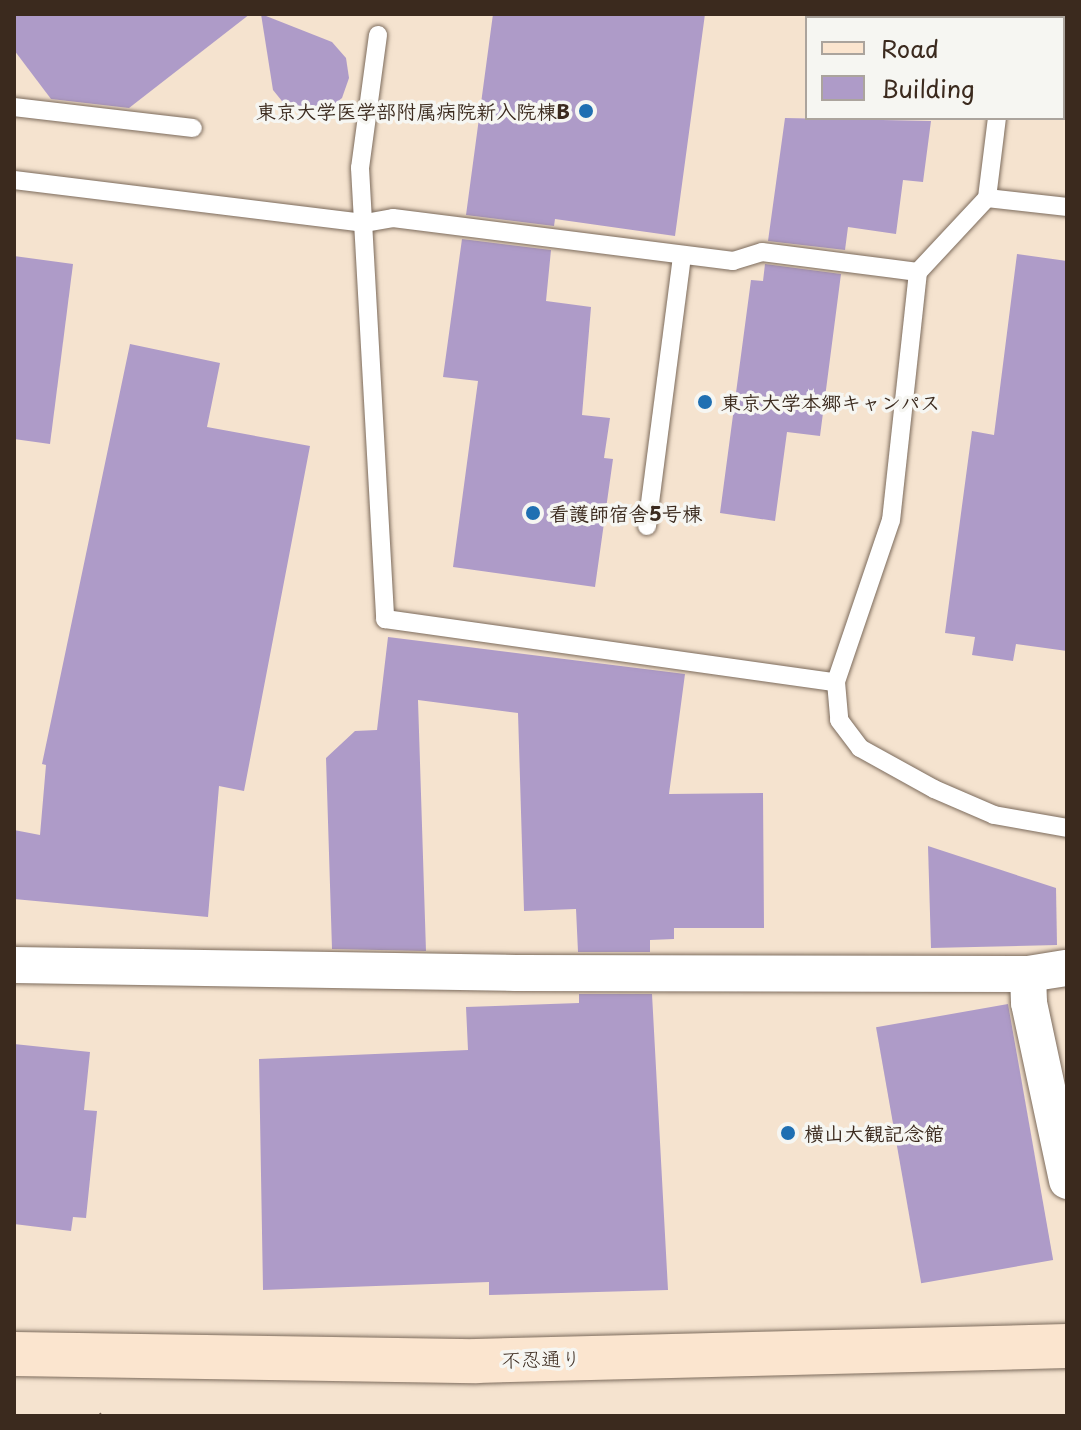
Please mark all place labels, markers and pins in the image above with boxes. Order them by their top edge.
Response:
place label: 東京大学医学部附属病院新入院棟B [256,99,570,123]
marker: 東京大学医学部附属病院新入院棟B [577,102,595,120]
place label: 東京大学本郷キャンパス [721,390,941,414]
marker: 東京大学本郷キャンパス [696,393,714,411]
place label: 看護師宿舎5号棟 [549,501,702,525]
marker: 看護師宿舎5号棟 [524,504,542,522]
place label: 横山大観記念館 [804,1121,944,1145]
marker: 横山大観記念館 [779,1124,797,1142]

